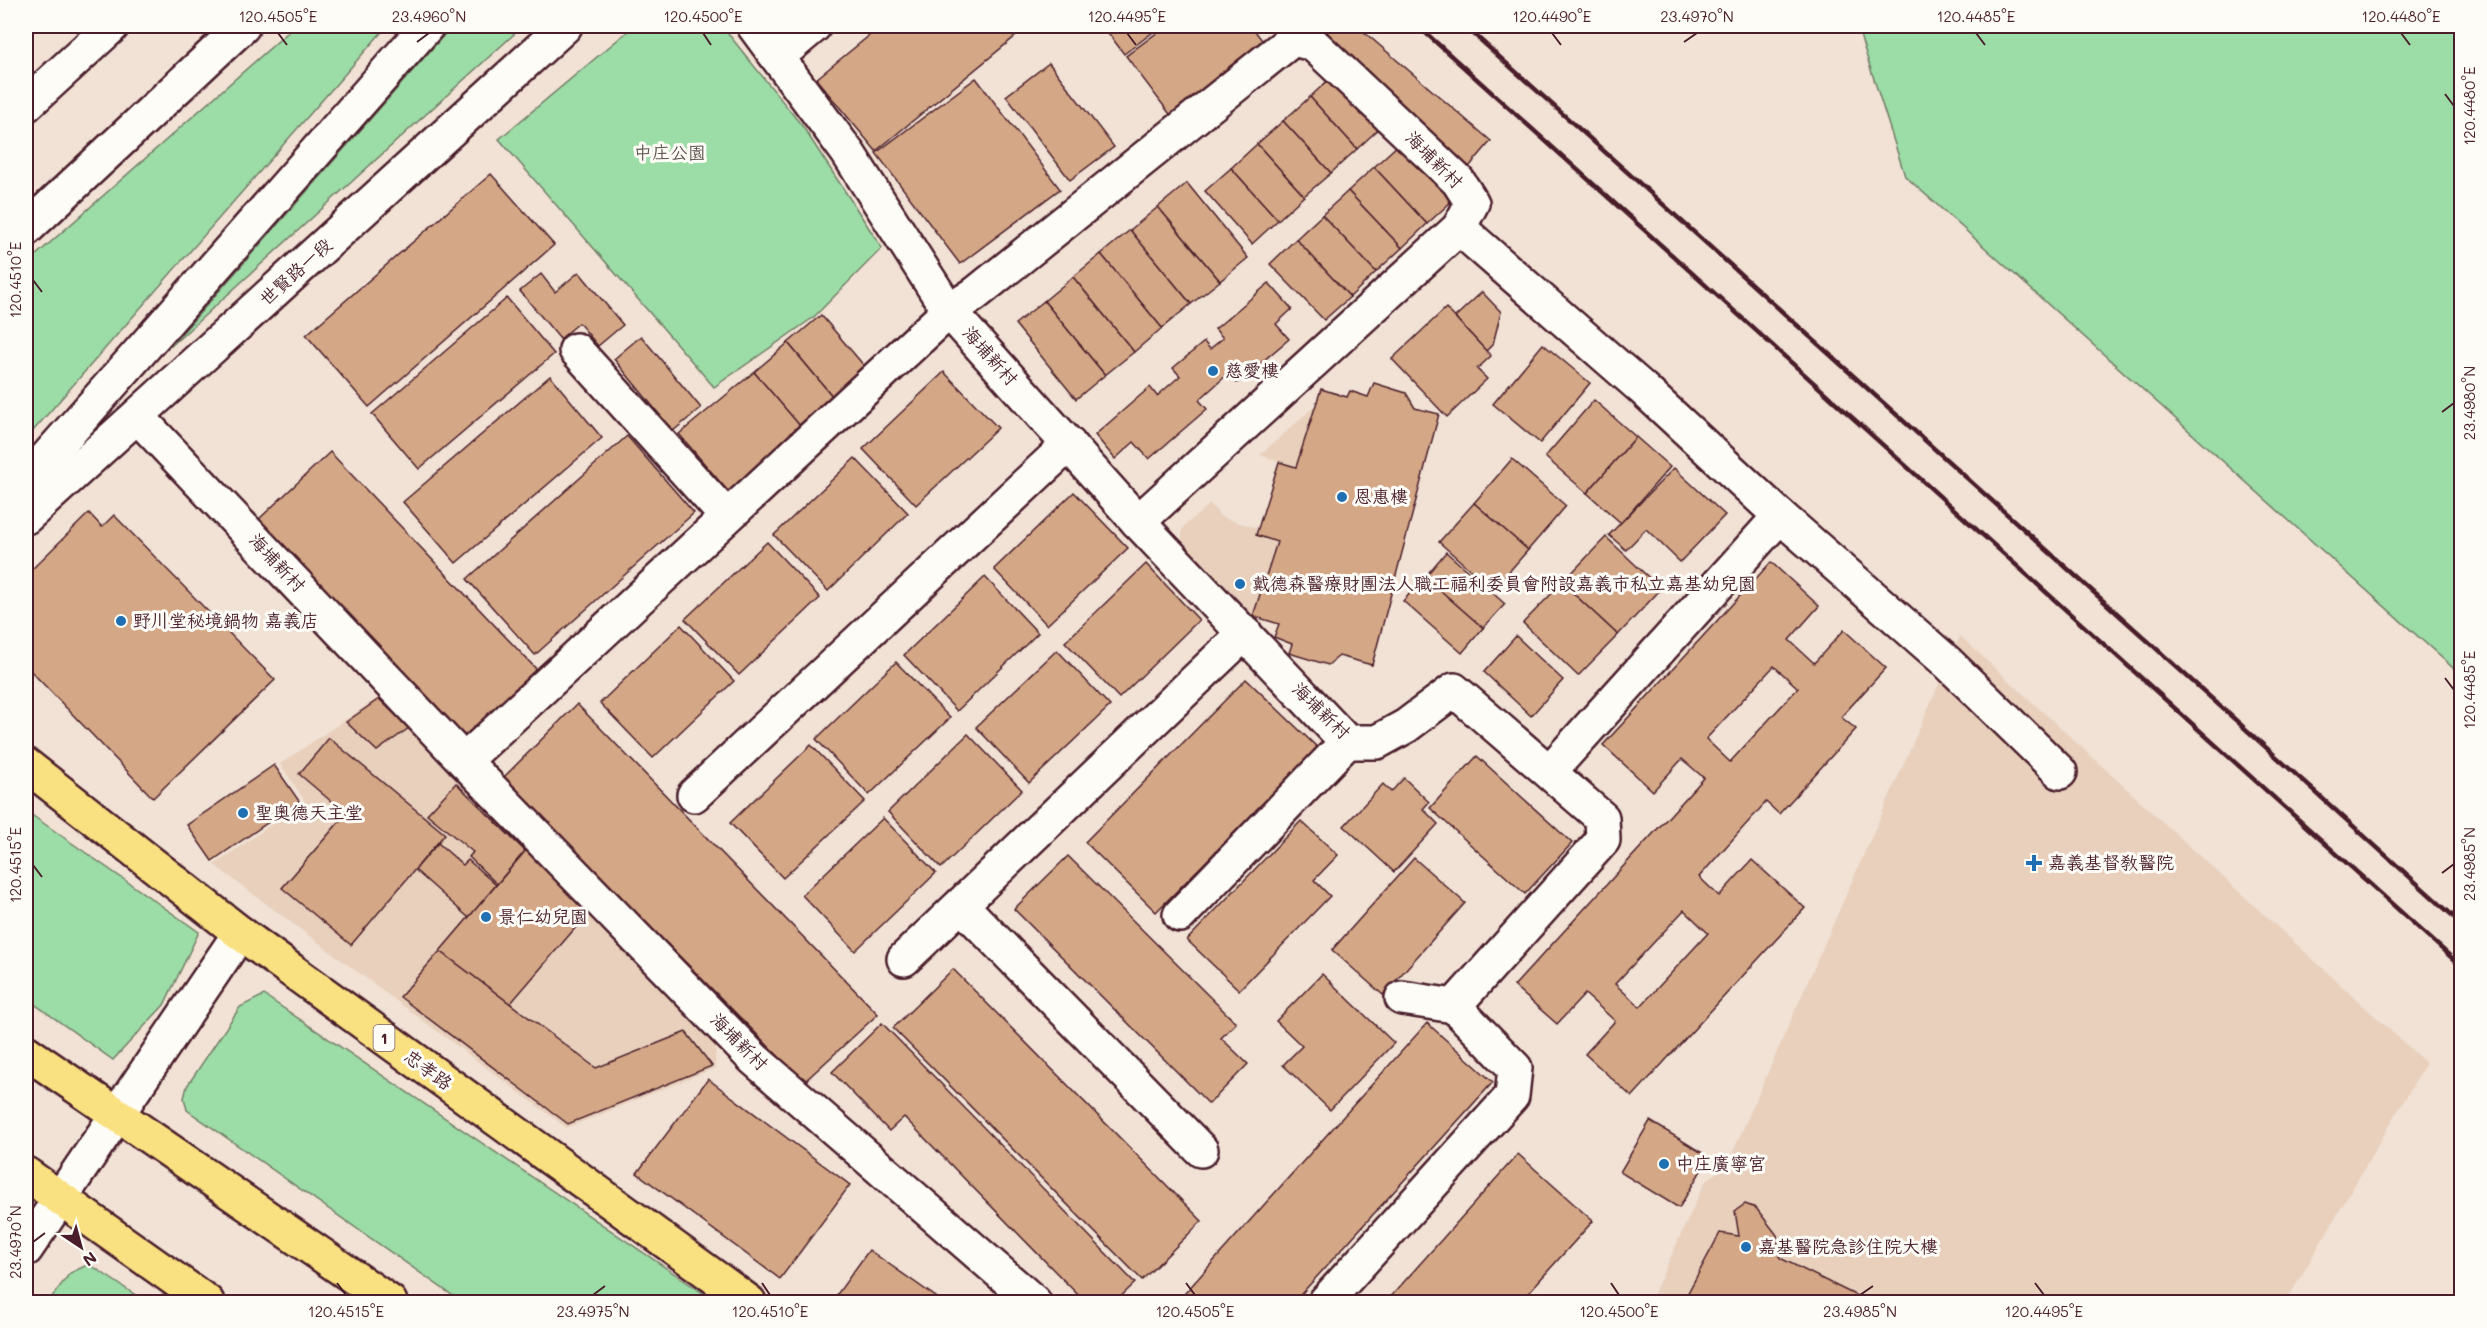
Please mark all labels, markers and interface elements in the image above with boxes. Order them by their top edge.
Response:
text: 120.4505°E [239,6,318,26]
text: 23.4960°N [392,6,466,26]
text: 120.4500°E [663,6,743,26]
text: 120.4495°E [1088,6,1167,26]
text: 120.4490°E [1513,6,1592,26]
text: 23.4970°N [1660,6,1734,26]
text: 120.4485°E [1937,6,2016,26]
text: 120.4480°E [2361,6,2441,26]
text: 120.4480°E [2459,66,2479,146]
street label: 海埔新村 [1401,125,1469,193]
park label: 中庄公園 [634,140,706,164]
street label: 世賢路一段 [254,232,337,310]
text: 120.4510°E [5,241,25,318]
street label: 海埔新村 [958,321,1024,390]
place label: 慈愛樓 [1225,358,1279,382]
marker: 慈愛樓 [1206,364,1220,378]
text: 23.4980°N [2459,366,2479,440]
place label: 恩惠樓 [1354,484,1408,508]
marker: 恩惠樓 [1335,490,1349,504]
street label: 海埔新村 [244,528,311,597]
place label: 戴德森醫療財團法人職工福利委員會附設嘉義市私立嘉基幼兒園 [1252,571,1756,595]
marker: 戴德森醫療財團法人職工福利委員會附設嘉義市私立嘉基幼兒園 [1233,577,1247,591]
place label: 野川堂秘境鍋物 嘉義店 [133,608,319,632]
marker: 野川堂秘境鍋物 嘉義店 [114,614,128,628]
text: 120.4485°E [2459,650,2479,729]
street label: 海埔新村 [1287,677,1356,744]
place label: 聖奧德天主堂 [255,800,363,824]
marker: 聖奧德天主堂 [236,806,250,820]
text: 120.4515°E [5,827,25,903]
text: 23.4985°N [2459,827,2479,901]
place label: 嘉義基督教醫院 [2048,850,2174,874]
marker: 嘉義基督教醫院 [2025,854,2043,872]
place label: 景仁幼兒園 [498,904,588,928]
marker: 景仁幼兒園 [479,910,493,924]
street label: 海埔新村 [706,1007,774,1075]
road number: 1 [374,1025,394,1051]
street label: 忠孝路 [400,1044,457,1095]
place label: 中庄廣寧宮 [1676,1151,1766,1175]
marker: 中庄廣寧宮 [1657,1157,1671,1171]
text: 23.4970°N [5,1205,25,1279]
north arrow [51,1217,111,1277]
place label: 嘉基醫院急診住院大樓 [1758,1234,1938,1258]
marker: 嘉基醫院急診住院大樓 [1739,1240,1753,1254]
text: N [79,1247,101,1272]
text: 120.4515°E [308,1301,384,1321]
text: 23.4975°N [556,1301,630,1321]
text: 120.4510°E [732,1301,809,1321]
text: 120.4505°E [1156,1301,1235,1321]
text: 120.4500°E [1579,1301,1659,1321]
text: 23.4985°N [1823,1301,1897,1321]
text: 120.4495°E [2005,1301,2084,1321]

